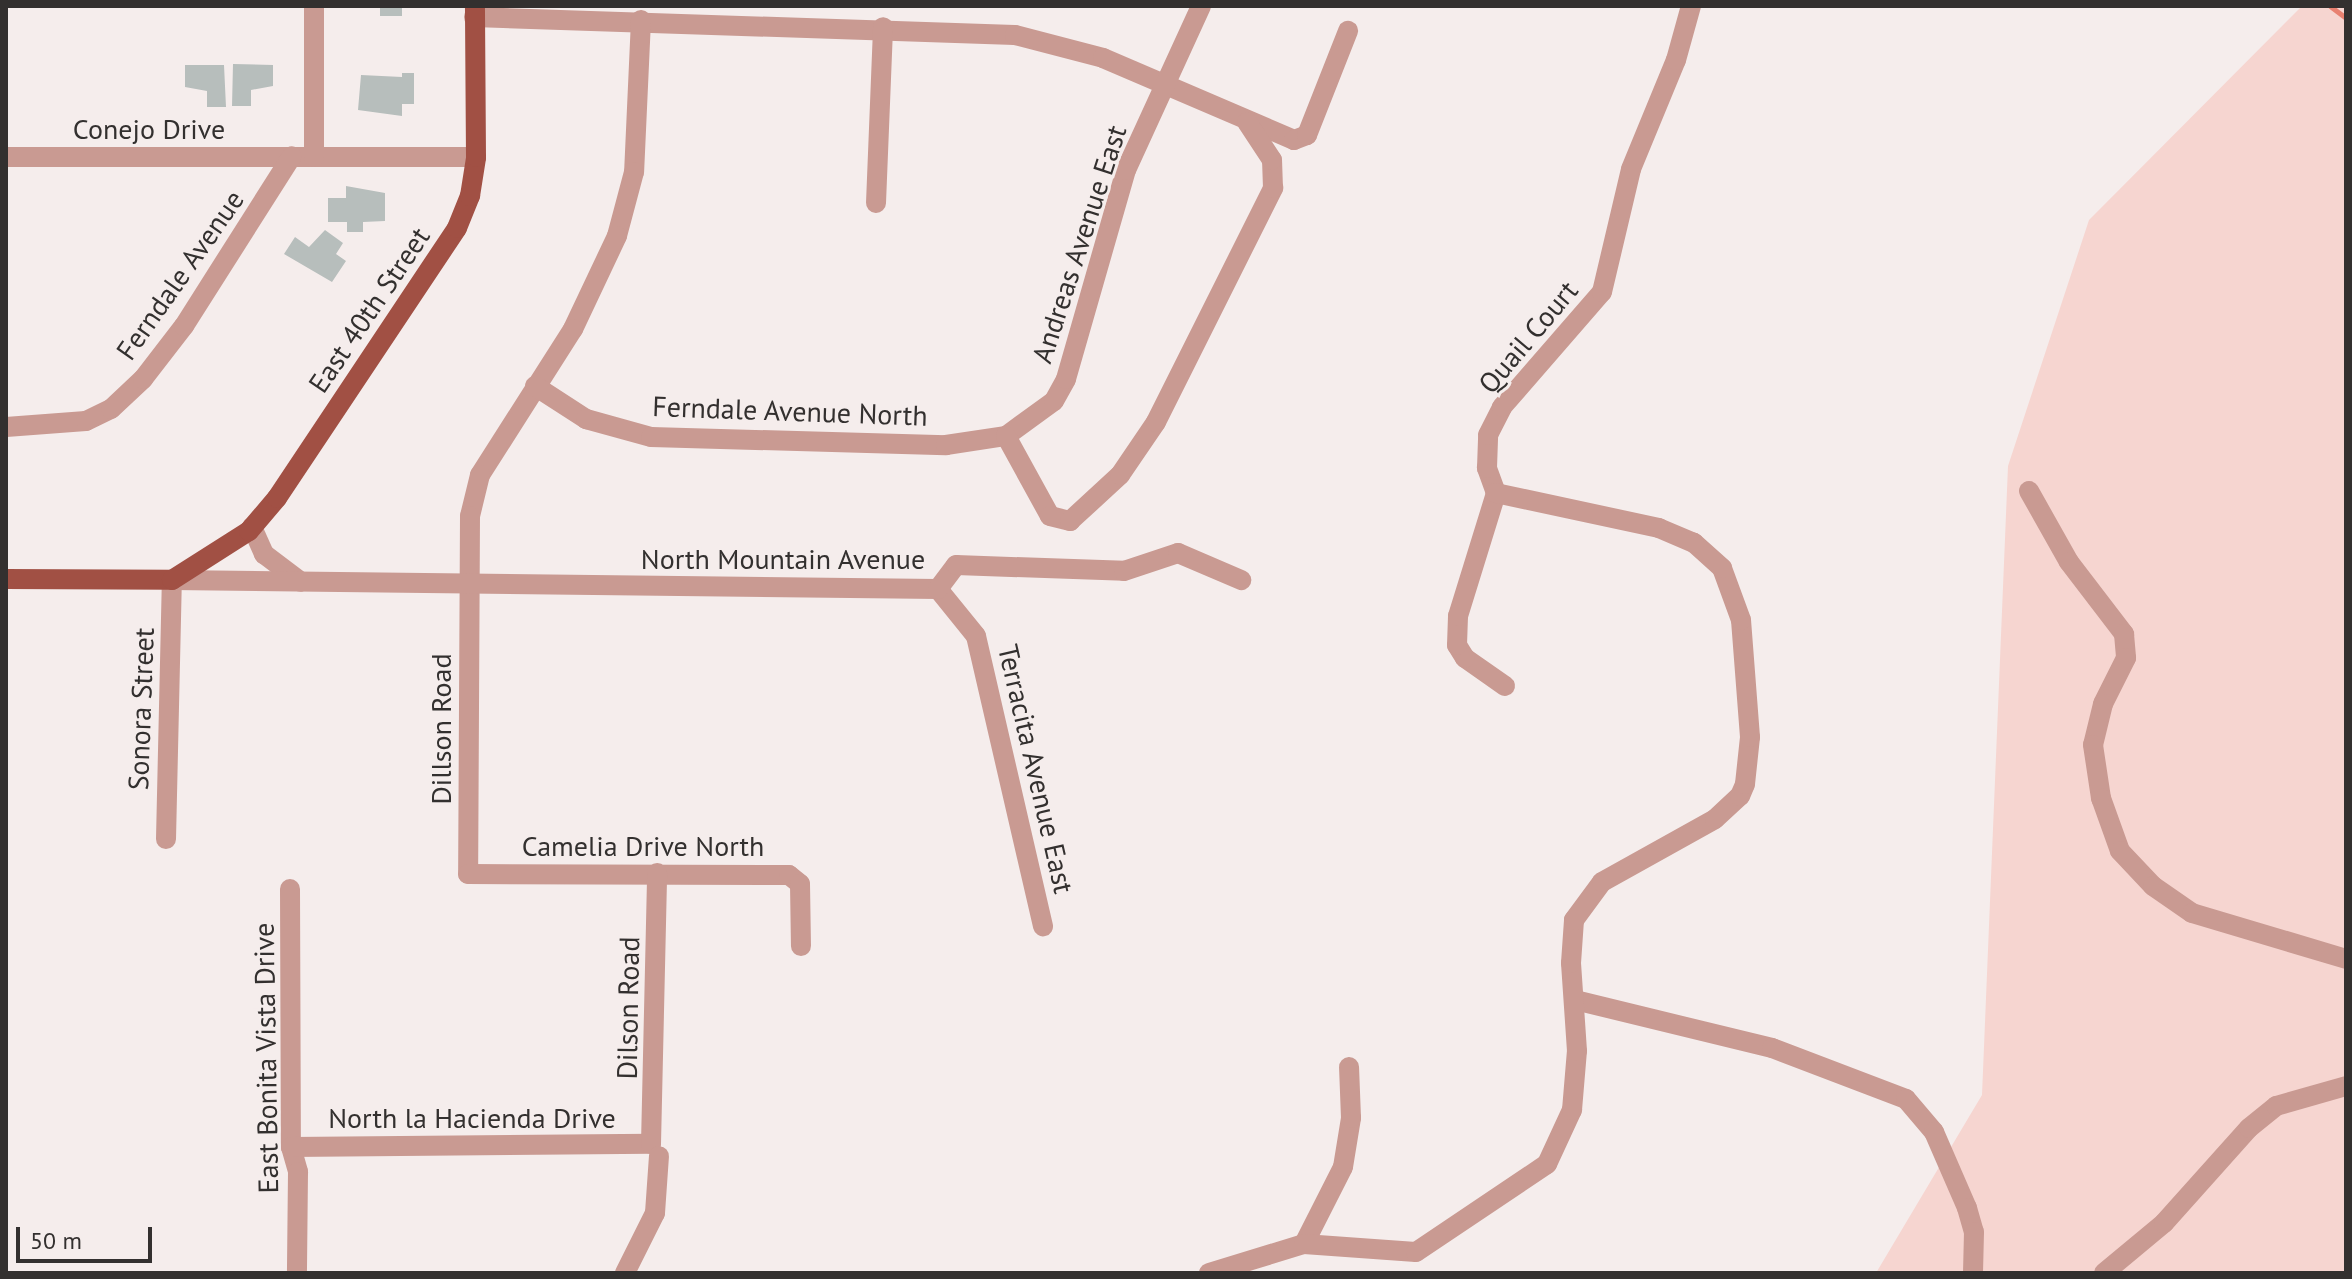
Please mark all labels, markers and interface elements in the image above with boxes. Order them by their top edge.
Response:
street label: Conejo Drive [73,112,225,146]
street label: Andreas Avenue East [1025,121,1133,367]
street label: Ferndale Avenue [109,184,251,366]
street label: East 40th Street [301,221,437,399]
street label: Quail Court [1471,274,1585,400]
street label: Ferndale Avenue North [651,389,929,433]
street label: North Mountain Avenue [640,542,926,576]
street label: Sonora Street [121,627,161,791]
street label: Terracita Avenue East [991,641,1081,897]
street label: Dillson Road [424,653,458,805]
street label: Camelia Drive North [522,829,764,863]
street label: East Bonita Vista Drive [247,922,285,1194]
street label: Dilson Road [610,936,646,1080]
street label: North la Hacienda Drive [328,1101,616,1135]
scale bar [20,1211,156,1261]
text: 50 m [30,1225,82,1256]

